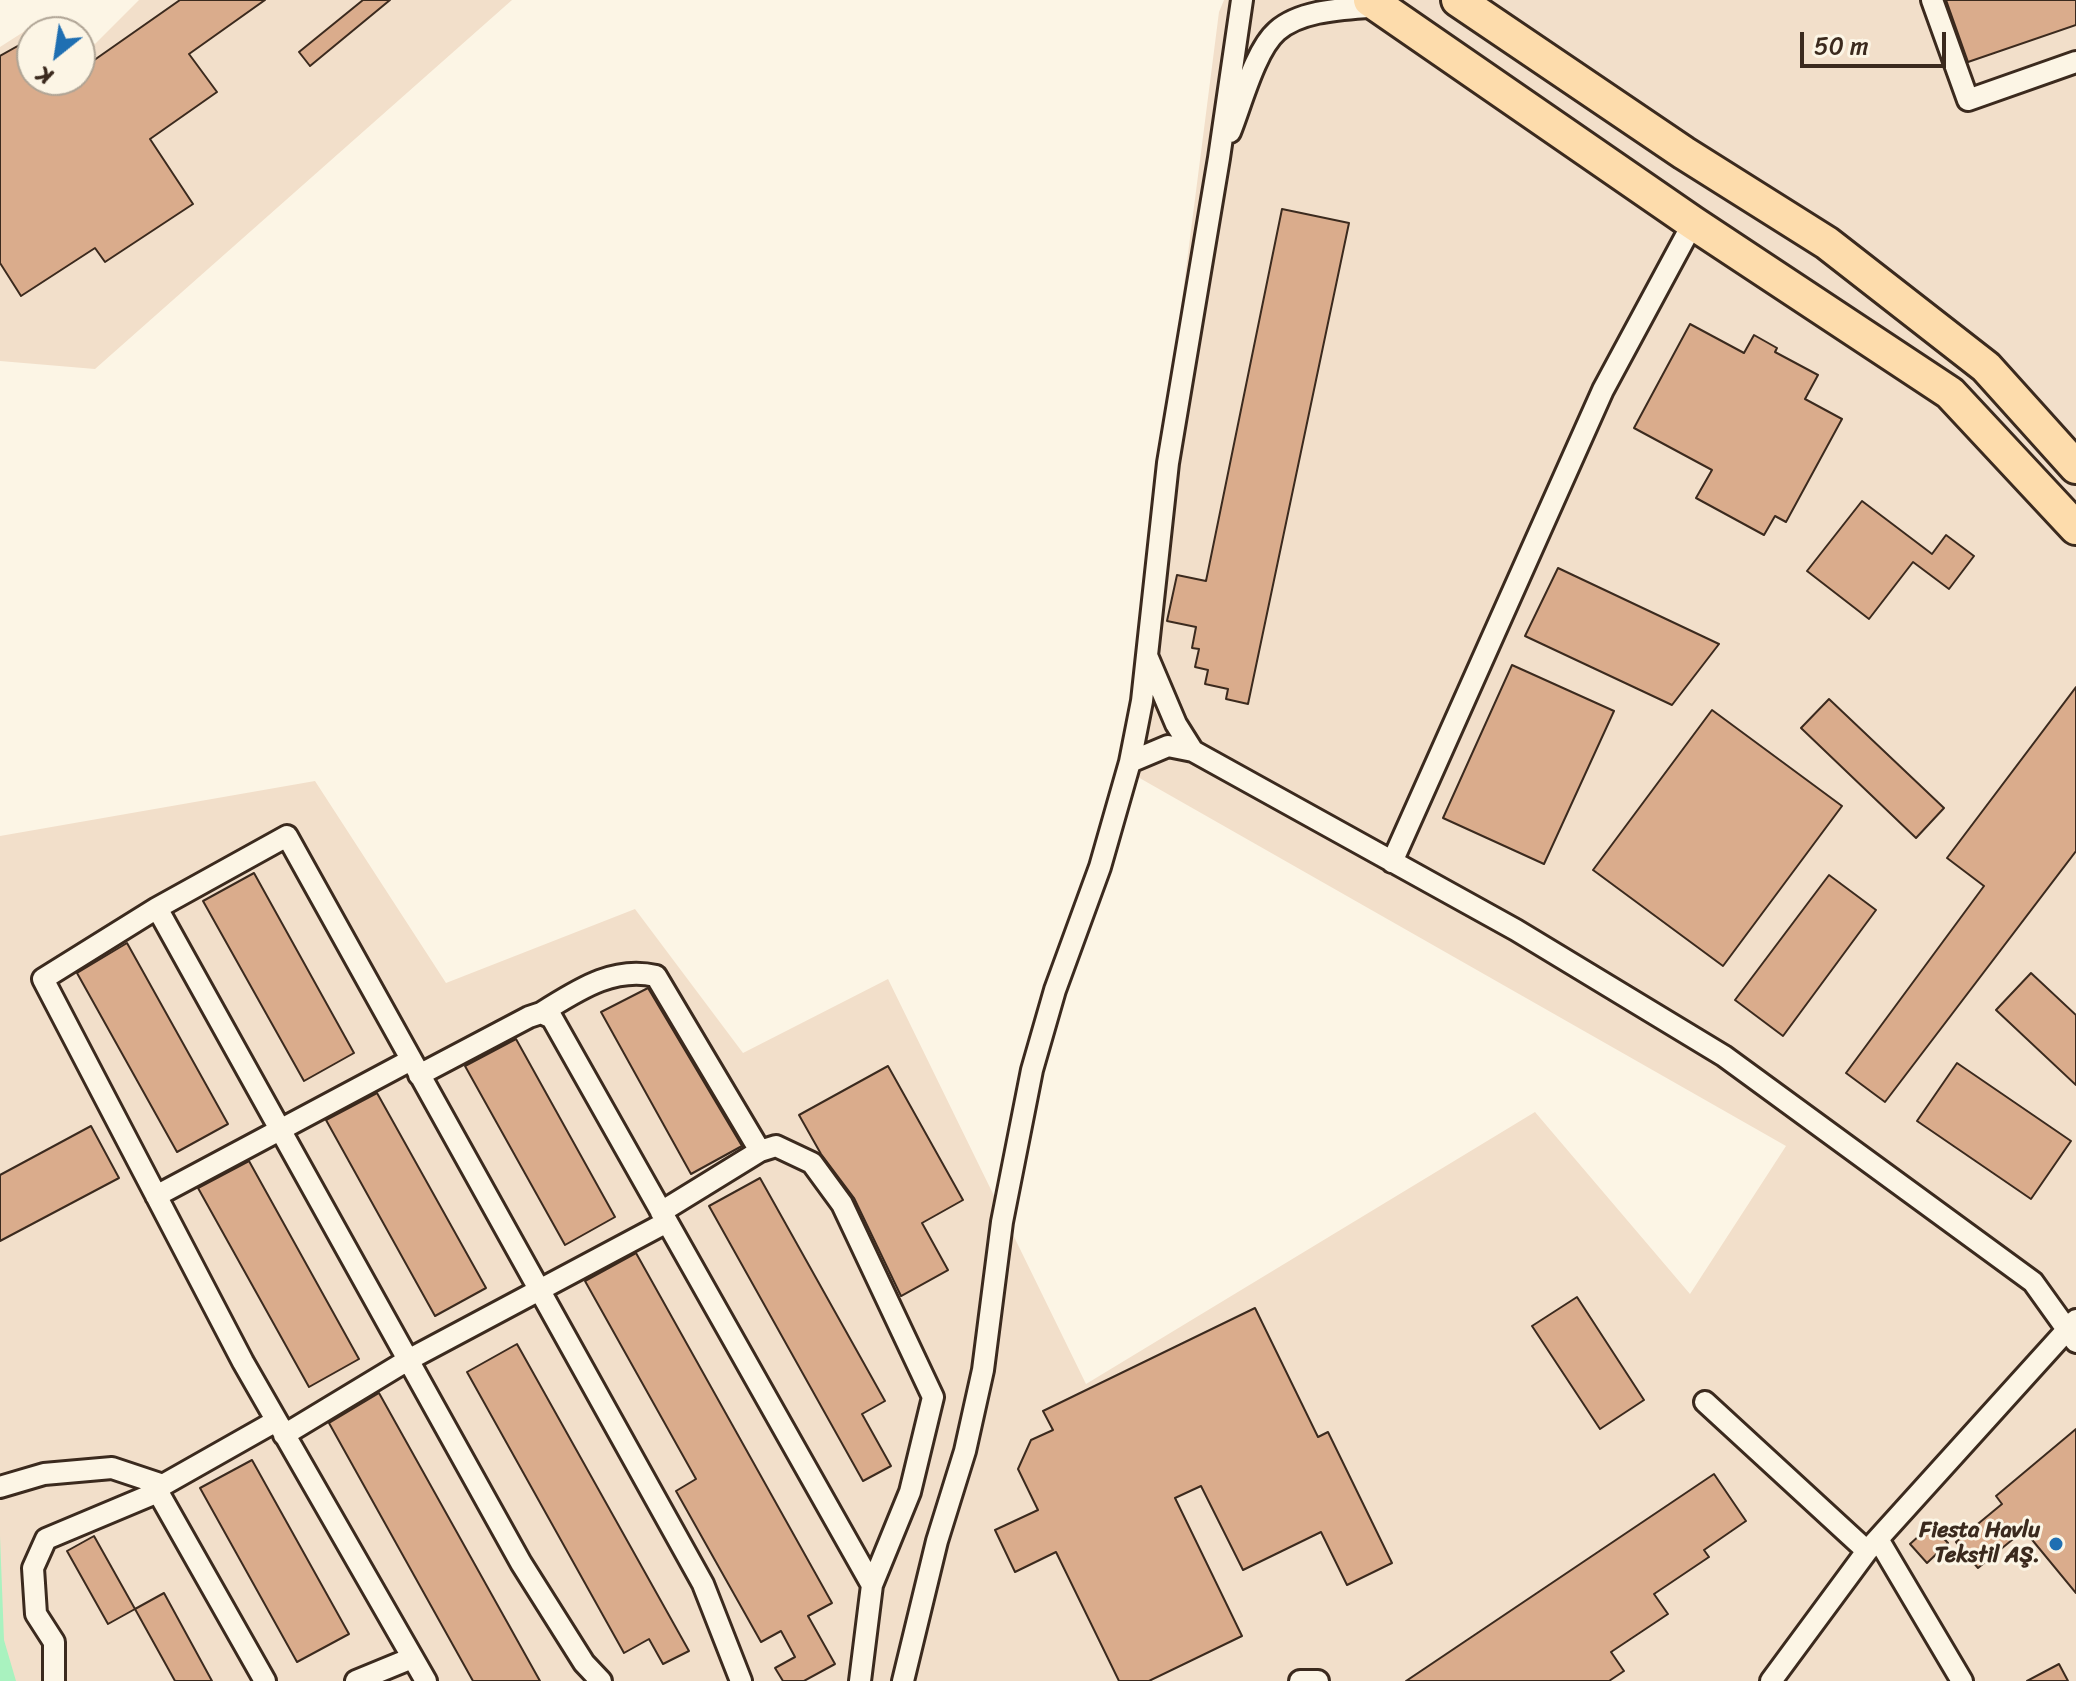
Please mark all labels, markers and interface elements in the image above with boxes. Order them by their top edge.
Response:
north arrow [16,16,96,96]
scale bar [1804,16,1950,66]
text: 50 m [1814,25,1869,67]
text: K [29,55,60,96]
place label: Fiesta Havlu Tekstil AŞ. [1919,1518,2040,1570]
marker: Fiesta Havlu Tekstil AŞ. [2047,1535,2065,1553]

